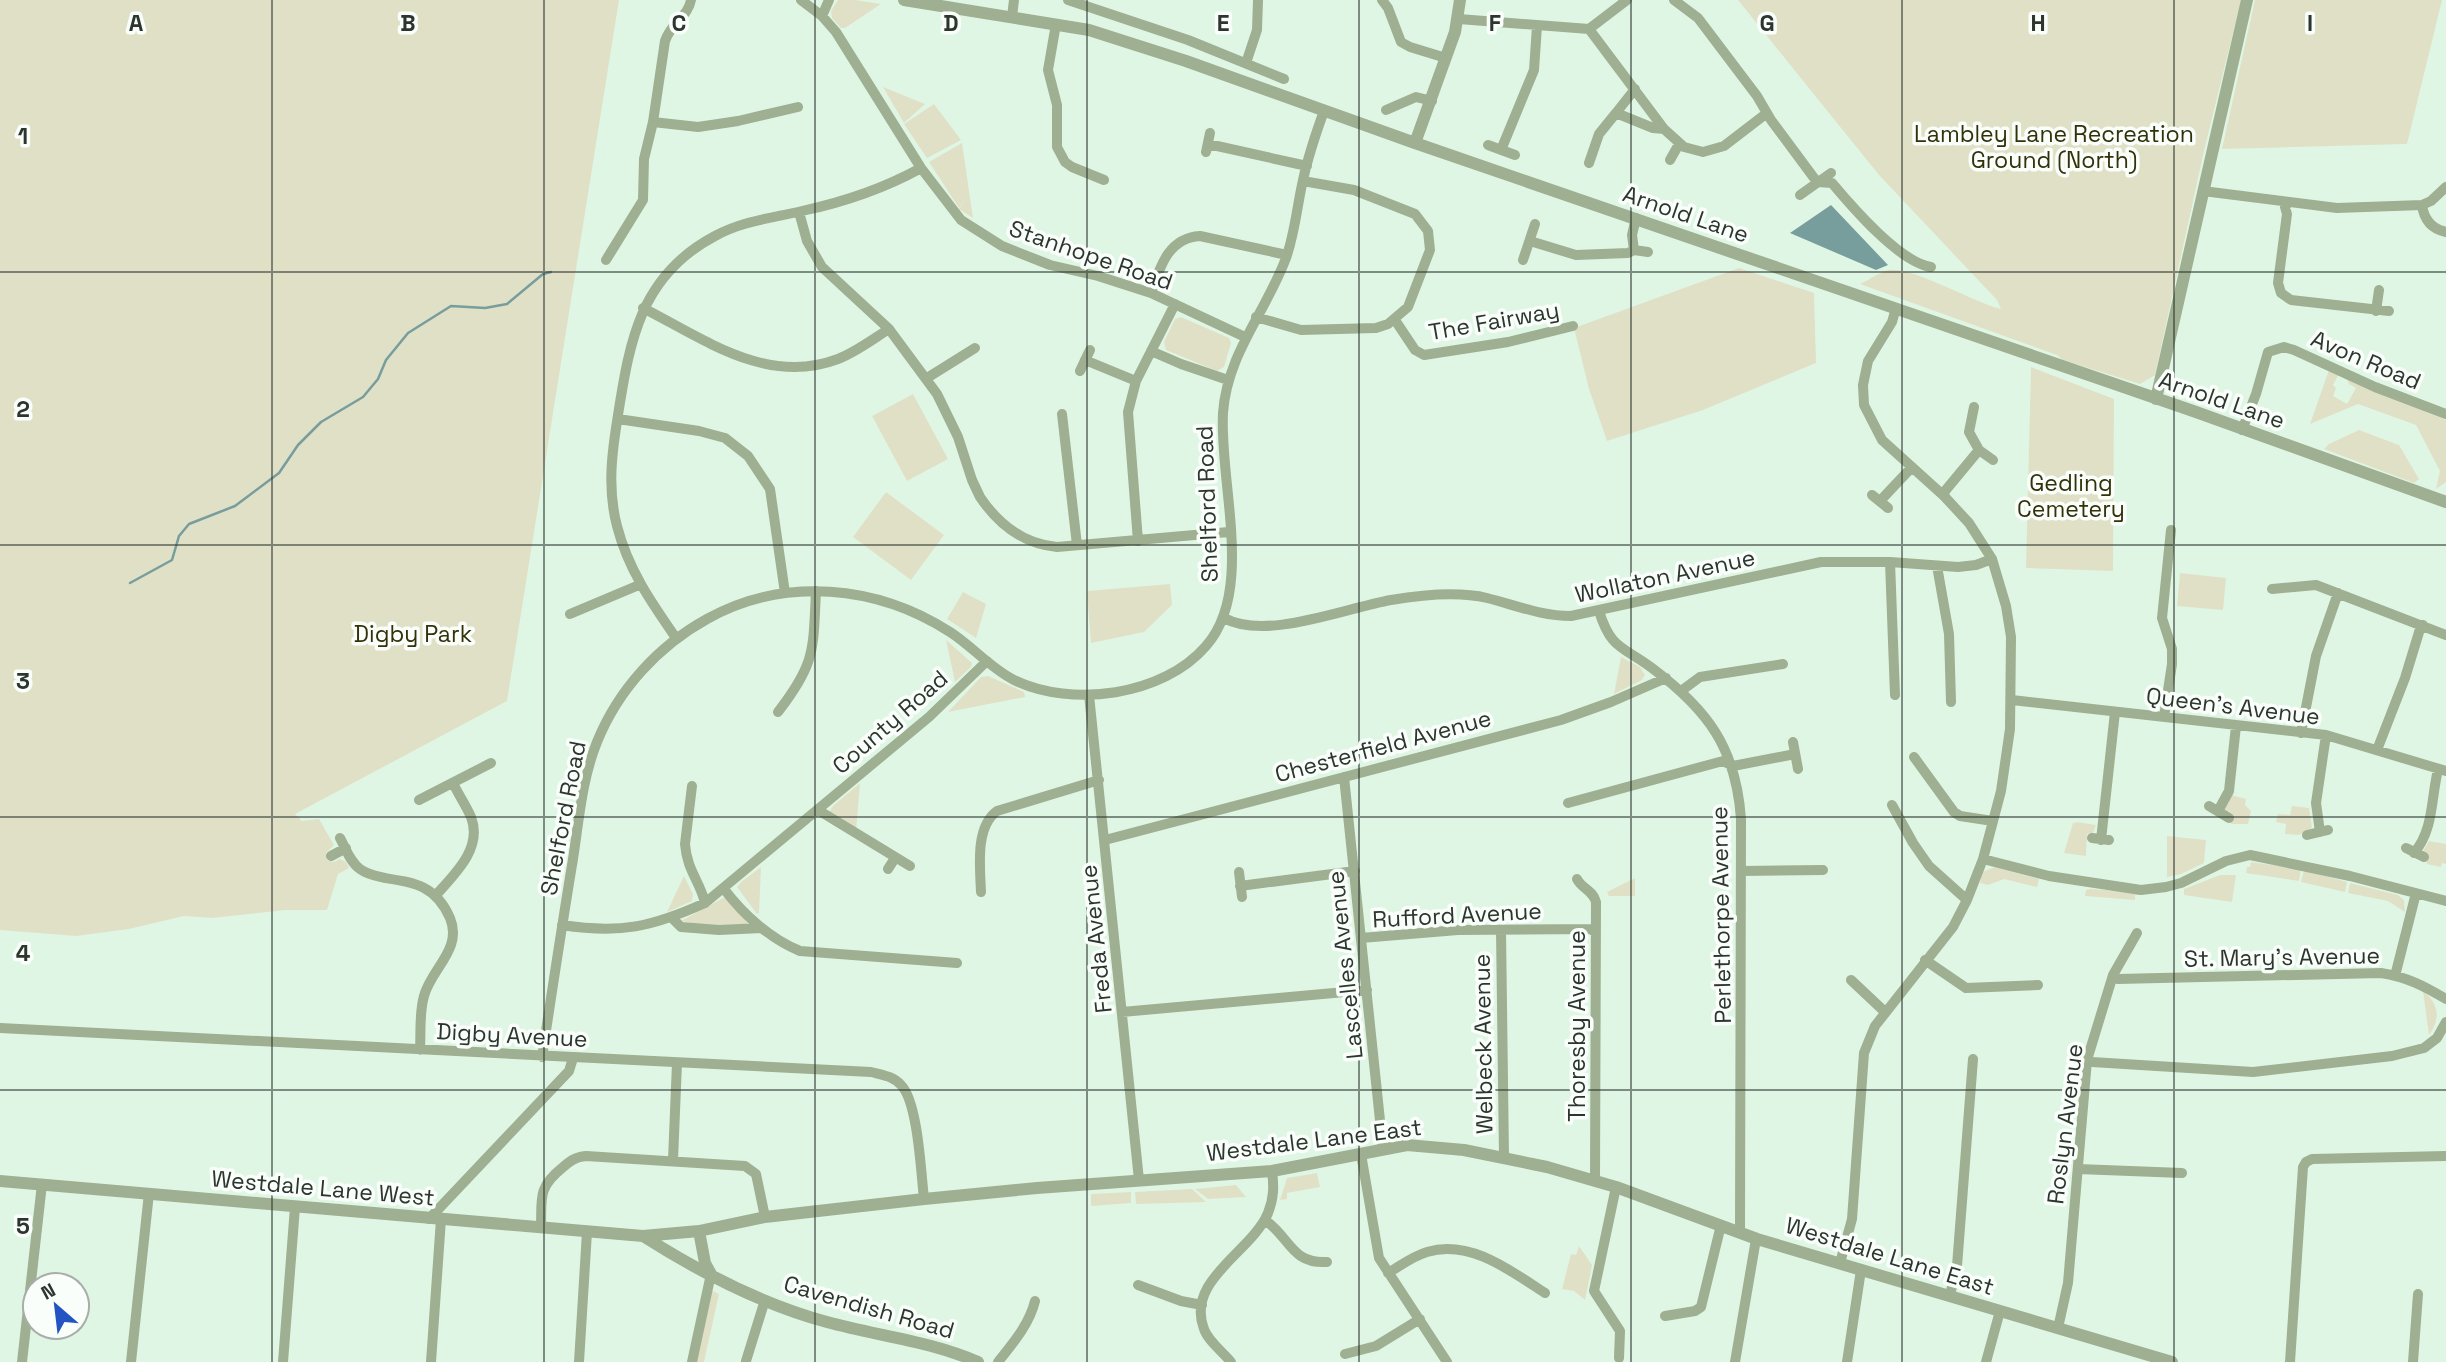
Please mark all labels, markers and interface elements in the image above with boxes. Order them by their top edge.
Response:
text: A [129,8,144,38]
text: B [400,8,416,38]
text: C [672,8,686,38]
text: D [943,8,959,38]
text: E [1217,8,1229,38]
text: F [1489,8,1501,38]
text: G [1759,8,1775,38]
text: H [2030,8,2046,38]
text: I [2307,8,2313,38]
park label: Lambley Lane Recreation Ground (North) [1914,119,2194,175]
text: 1 [18,121,28,151]
street label: Arnold Lane [1619,178,1753,250]
street label: Stanhope Road [1005,213,1177,297]
street label: The Fairway [1426,295,1562,347]
street label: Avon Road [2306,323,2426,397]
street label: Arnold Lane [2155,364,2289,436]
text: 2 [16,394,30,424]
street label: Shelford Road [1189,425,1225,583]
park label: Gedling Cemetery [2017,468,2125,524]
street label: Wollaton Avenue [1572,542,1758,610]
park label: Digby Park [354,619,472,649]
street label: County Road [826,663,954,781]
text: 3 [16,666,30,696]
street label: Queen's Avenue [2144,680,2322,732]
street label: Chesterfield Avenue [1271,703,1495,789]
street label: Shelford Road [533,738,593,898]
street label: Perlethorpe Avenue [1704,806,1738,1024]
street label: Freda Avenue [1073,863,1119,1015]
street label: Lascelles Avenue [1320,869,1370,1061]
street label: Rufford Avenue [1371,896,1543,934]
street label: Thoresby Avenue [1562,930,1592,1122]
text: 4 [16,938,31,968]
street label: St. Mary's Avenue [2184,940,2380,974]
street label: Welbeck Avenue [1466,954,1500,1134]
street label: Digby Avenue [436,1016,588,1054]
street label: Roslyn Avenue [2040,1042,2090,1206]
street label: Westdale Lane East [1205,1112,1423,1168]
street label: Westdale Lane West [210,1163,436,1213]
street label: Westdale Lane East [1782,1210,1998,1302]
text: 5 [16,1211,30,1241]
street label: Cavendish Road [780,1268,958,1346]
north arrow [21,1271,91,1341]
text: N [37,1277,60,1305]

